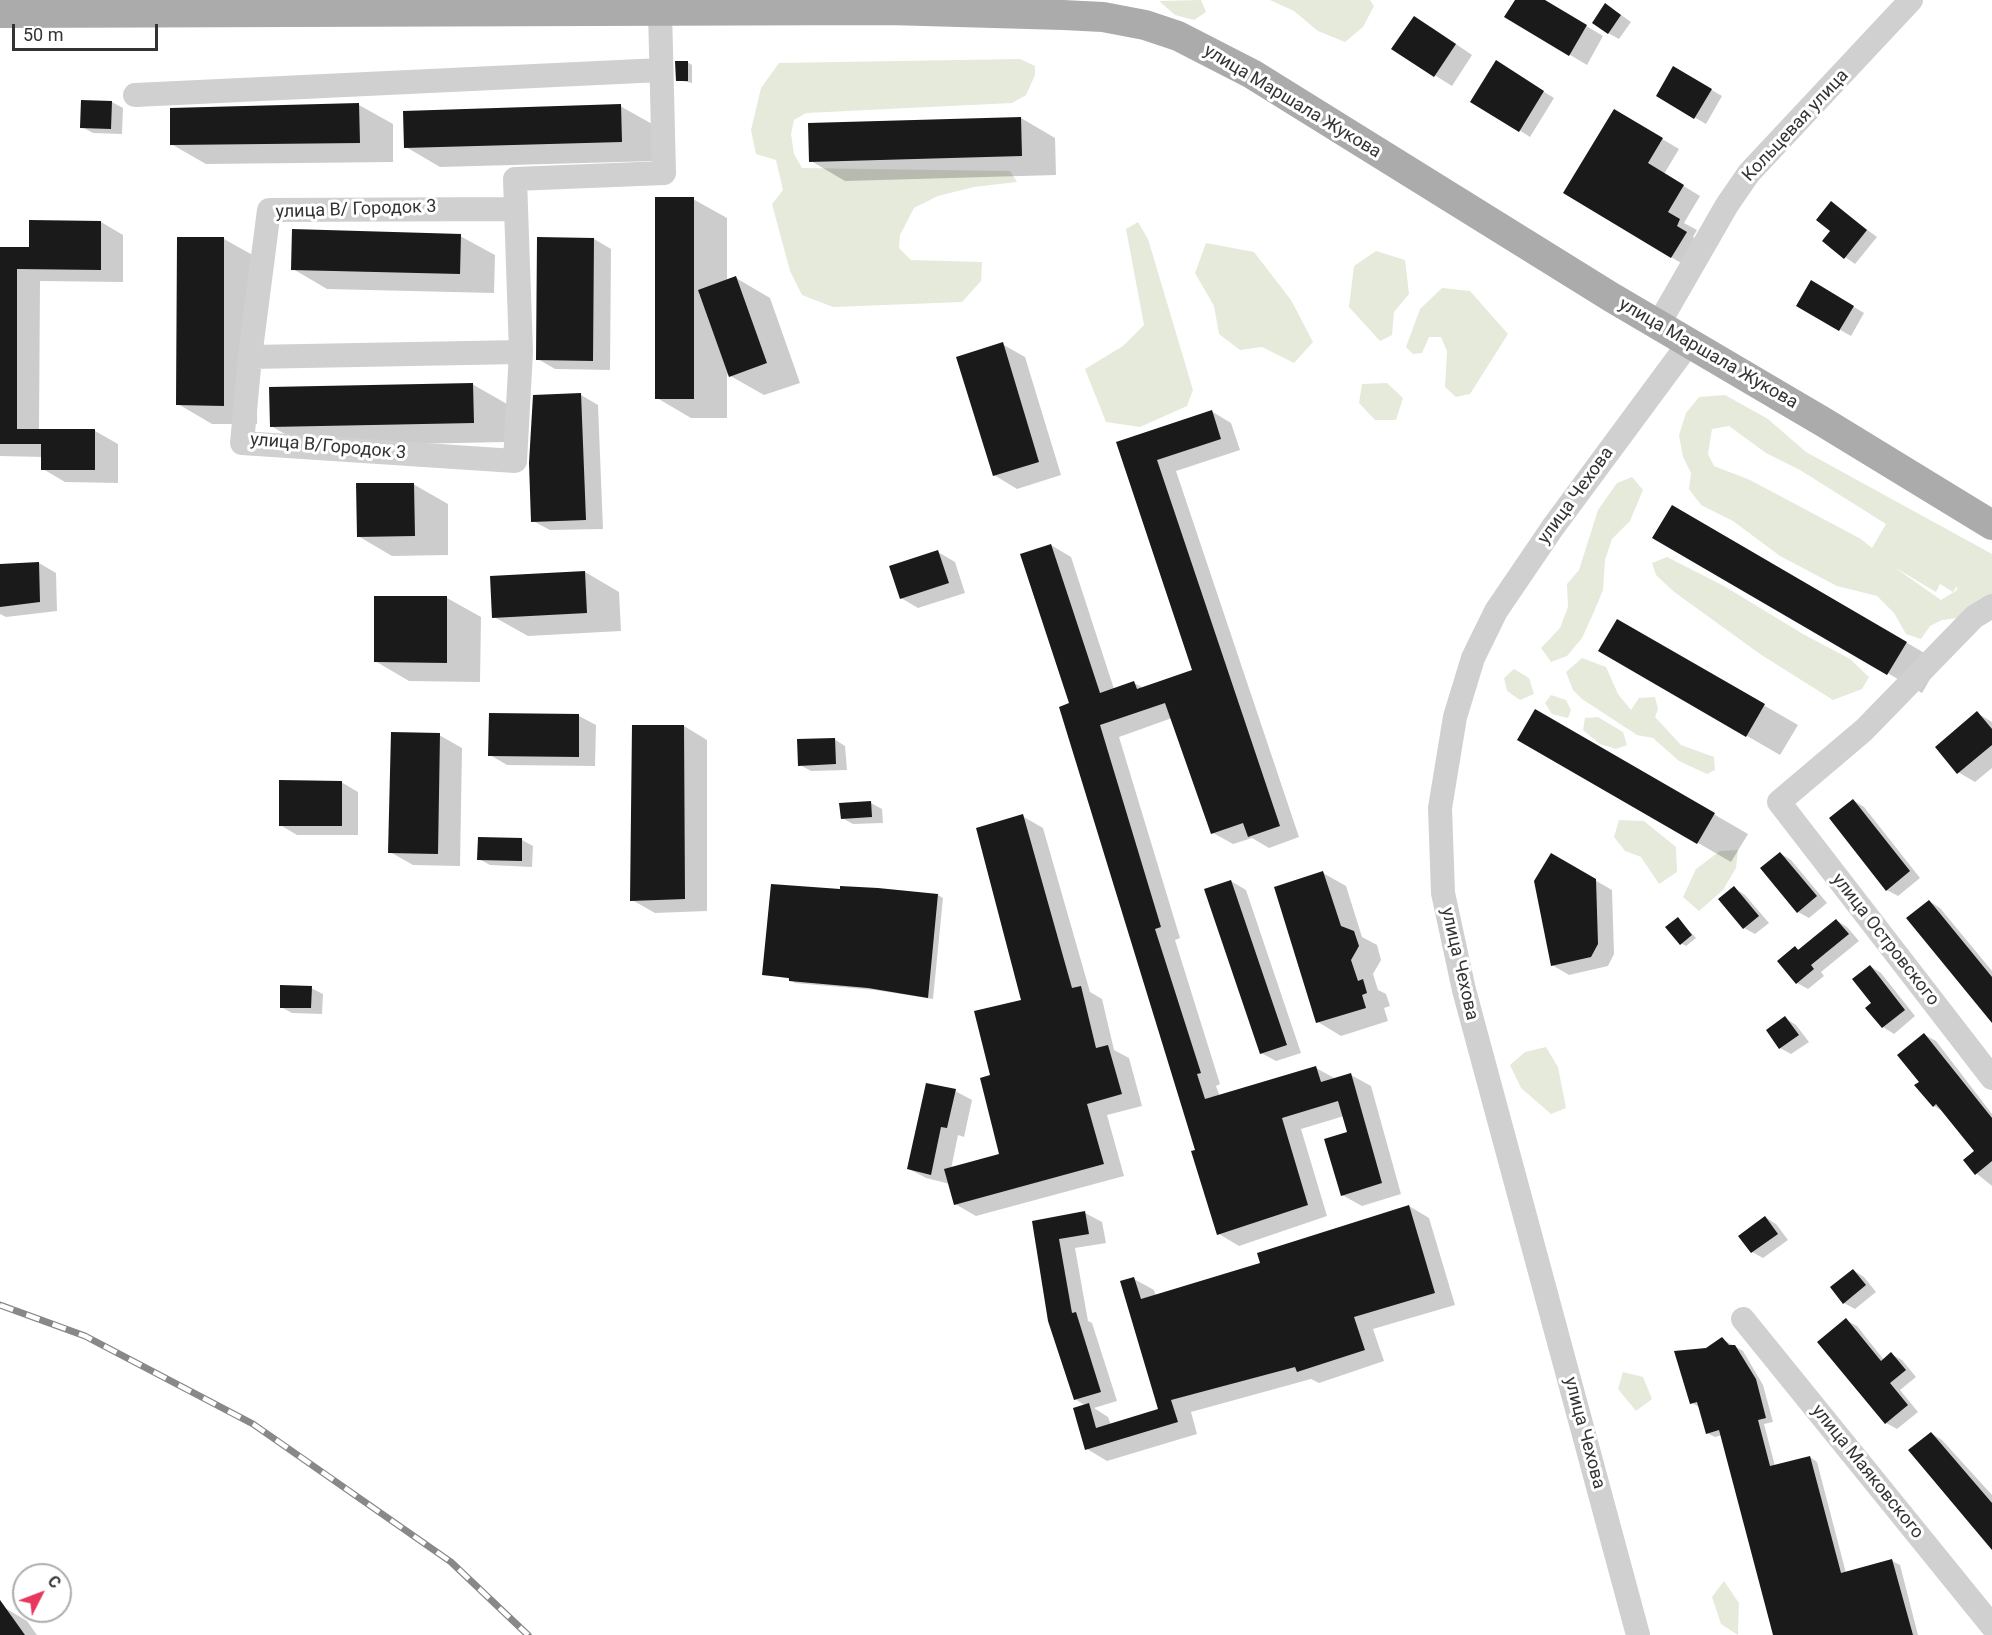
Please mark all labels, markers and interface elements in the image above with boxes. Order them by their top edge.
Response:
scale bar [15,12,160,50]
text: 50 m [23,24,63,45]
street label: улица Маршала Жукова [1199,40,1385,164]
street label: Кольцевая улица [1738,65,1854,187]
street label: улица В/ Городок 3 [275,196,437,224]
street label: улица Маршала Жукова [1615,294,1801,414]
street label: улица В/Городок 3 [249,429,407,465]
street label: улица Чехова [1534,443,1618,549]
street label: улица Островского [1827,870,1943,1010]
street label: улица Чехова [1436,906,1482,1022]
street label: улица Чехова [1559,1375,1609,1491]
street label: улица Маяковского [1806,1401,1928,1543]
north arrow [12,1563,72,1623]
text: С [44,1572,65,1592]

